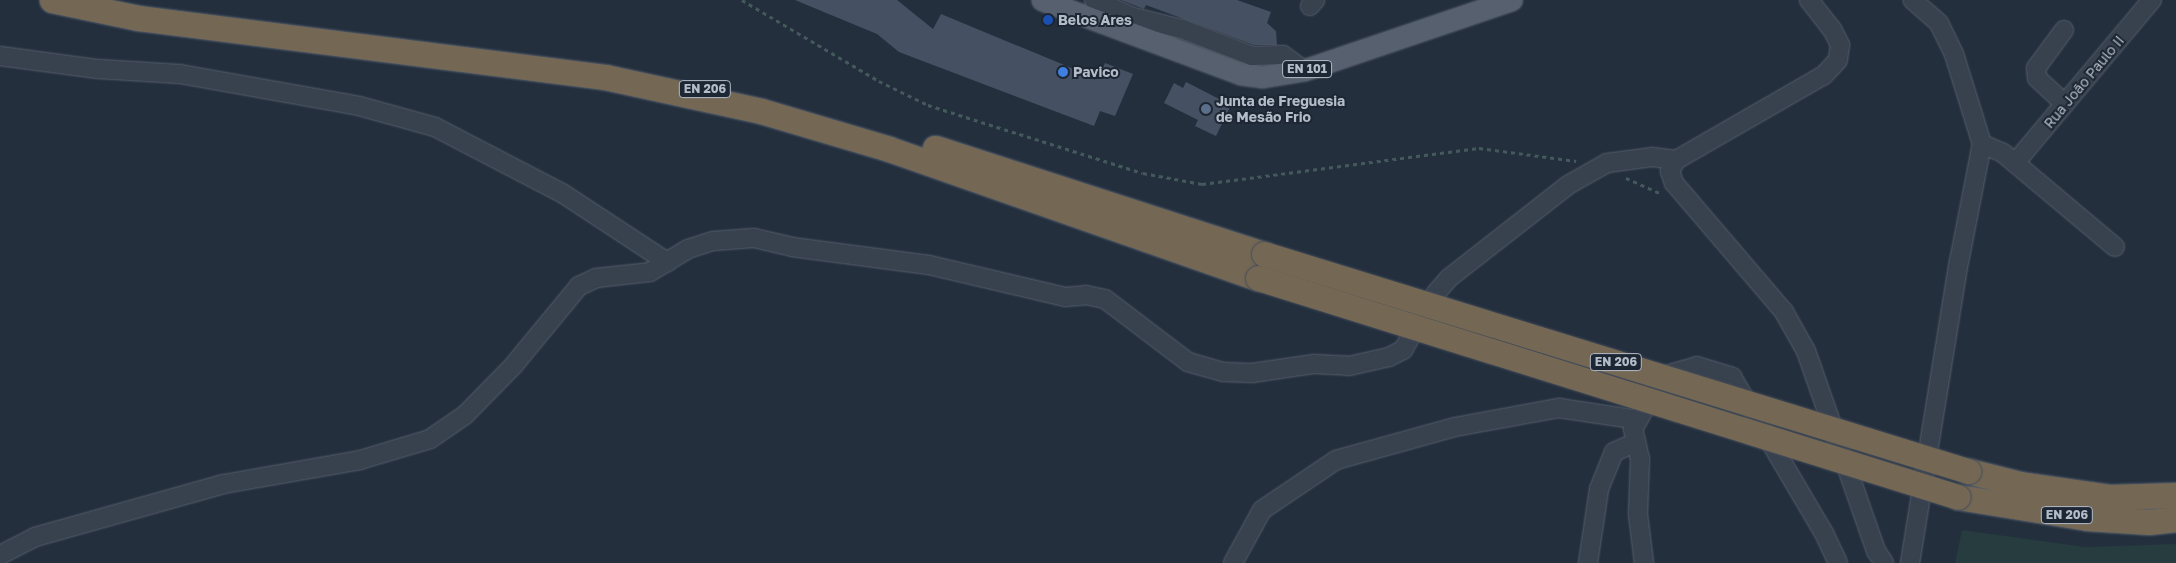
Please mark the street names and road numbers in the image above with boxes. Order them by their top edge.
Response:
street label: Rua João Paulo II [2040,32,2128,132]
road number: EN 101 [1282,60,1332,78]
road number: EN 206 [679,80,731,98]
road number: EN 206 [1590,352,1642,372]
road number: EN 206 [2041,506,2093,524]

